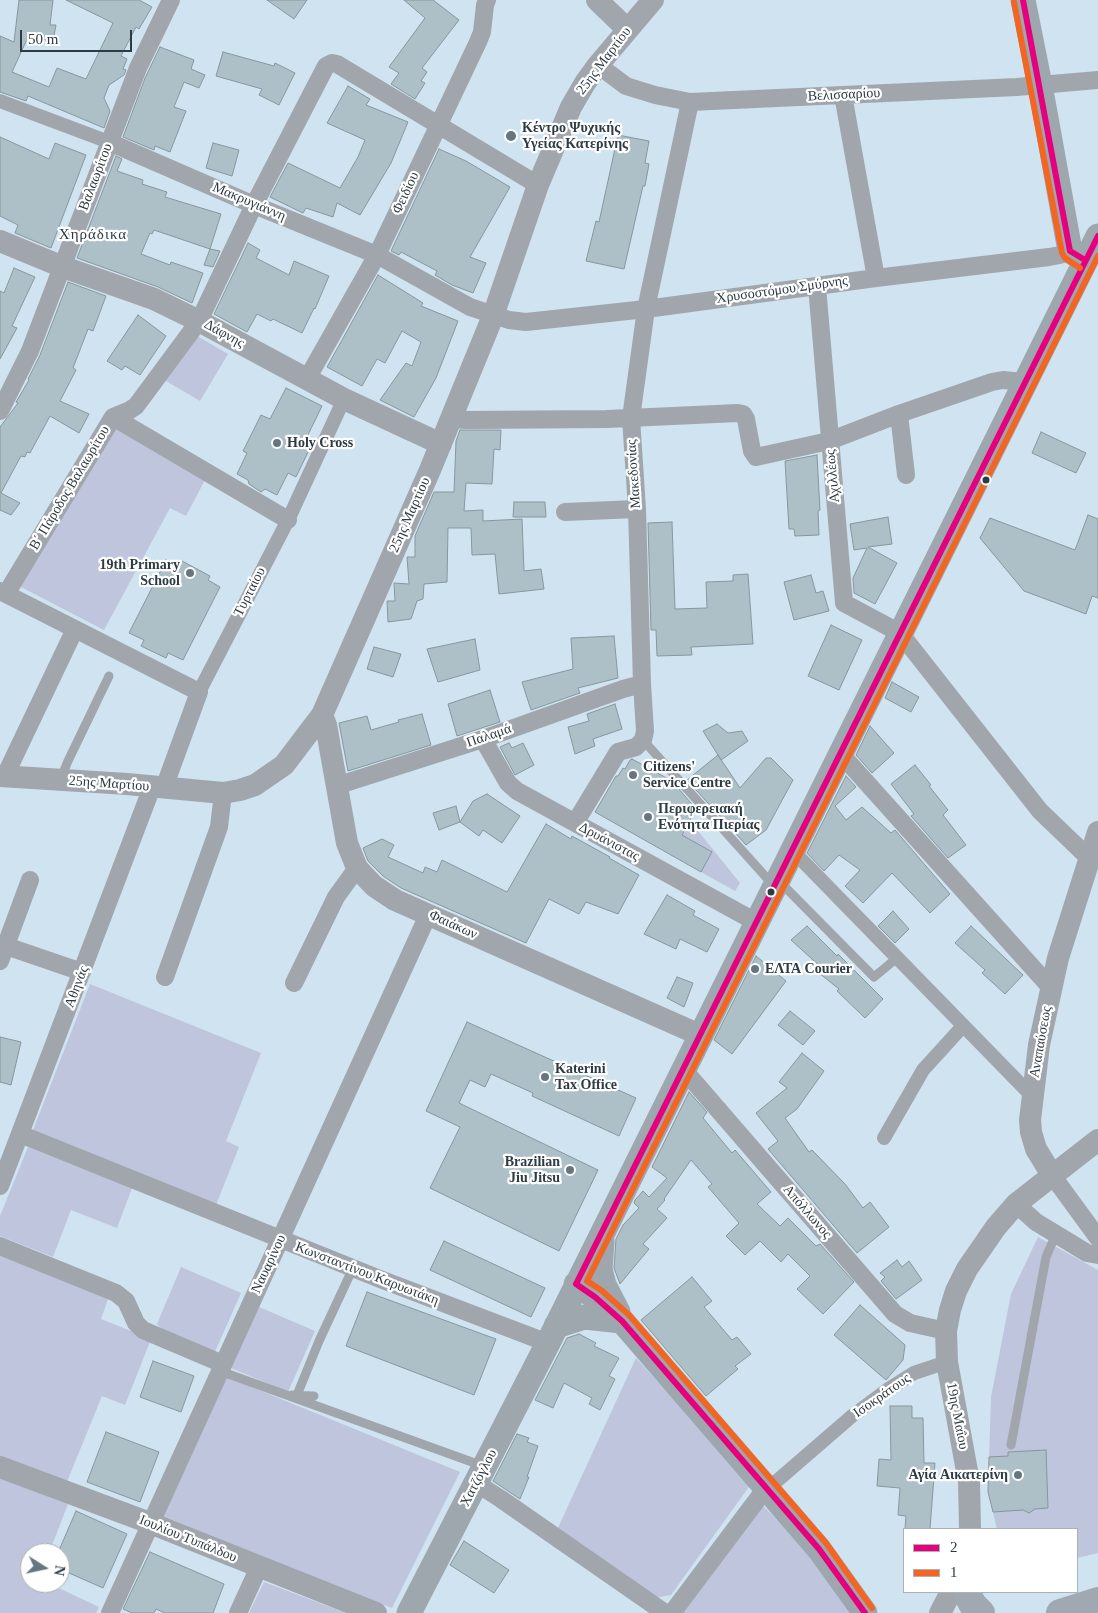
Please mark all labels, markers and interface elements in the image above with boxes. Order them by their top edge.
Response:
scale bar [22,20,135,52]
street label: 25ης Μαρτίου [573,24,635,98]
text: 50 m [28,31,58,47]
street label: Βελισσαρίου [807,85,881,105]
place label: Κέντρο Ψυχικής Υγείας Κατερίνης [522,120,628,152]
marker: Κέντρο Ψυχικής Υγείας Κατερίνης [504,129,518,143]
street label: Βαλαωρίτου [76,141,116,213]
street label: Φειδίου [389,169,423,217]
street label: Μακρυγιάννη [210,179,288,225]
district label: Χηράδικα [58,226,128,244]
street label: Χρυσοστόμου Σμύρνης [715,272,849,308]
street label: Δάφνης [201,316,247,352]
street label: Β΄ Πάροδος Βαλαωρίτου [26,423,114,553]
place label: Holy Cross [287,435,353,451]
marker: Holy Cross [271,437,283,449]
street label: Μακεδονίας [623,439,645,509]
street label: Αχιλλέως [822,449,844,503]
street label: 25ης Μαρτίου [386,475,434,555]
unlabelled marker [981,475,991,485]
place label: 19th Primary School [100,557,180,590]
street label: Τυρταίου [230,565,270,619]
marker: 19th Primary School [184,567,196,579]
street label: Παλαμά [464,721,514,751]
place label: Citizens' Service Centre [643,759,731,792]
marker: Citizens' Service Centre [627,769,639,781]
street label: 25ης Μαρτίου [68,773,150,795]
place label: Περιφερειακή Ενότητα Πιερίας [658,801,760,834]
marker: Περιφερειακή Ενότητα Πιερίας [642,811,654,823]
street label: Δρυάνιστας [576,819,642,865]
unlabelled marker [766,887,776,897]
street label: Φαιάκων [426,907,480,943]
place label: ΕΛΤΑ Courier [765,961,852,977]
marker: ΕΛΤΑ Courier [749,963,761,975]
street label: Αθηνάς [61,964,93,1010]
street label: Αναπαύσεως [1026,1005,1056,1079]
place label: Katerini Tax Office [555,1061,617,1094]
marker: Katerini Tax Office [539,1071,551,1083]
place label: Brazilian Jiu Jitsu [505,1154,560,1186]
marker: Brazilian Jiu Jitsu [564,1164,576,1176]
street label: Απόλλωνος [779,1182,835,1242]
street label: Ναυαρίνου [248,1232,290,1296]
street label: Κωνσταντίνου Καρυωτάκη [293,1239,441,1309]
street label: Ισοκράτους [850,1370,914,1422]
street label: 19ης Μαΐου [942,1381,972,1451]
street label: Χατζόγλου [457,1447,501,1509]
place label: Αγία Αικατερίνη [908,1467,1008,1483]
marker: Αγία Αικατερίνη [1012,1469,1024,1481]
street label: Ιουλίου Τυπάλδου [137,1512,239,1566]
legend [903,1528,1078,1593]
text: 2 [950,1539,958,1555]
north arrow [20,1543,70,1593]
text: N [51,1564,68,1577]
text: 1 [950,1564,958,1580]

